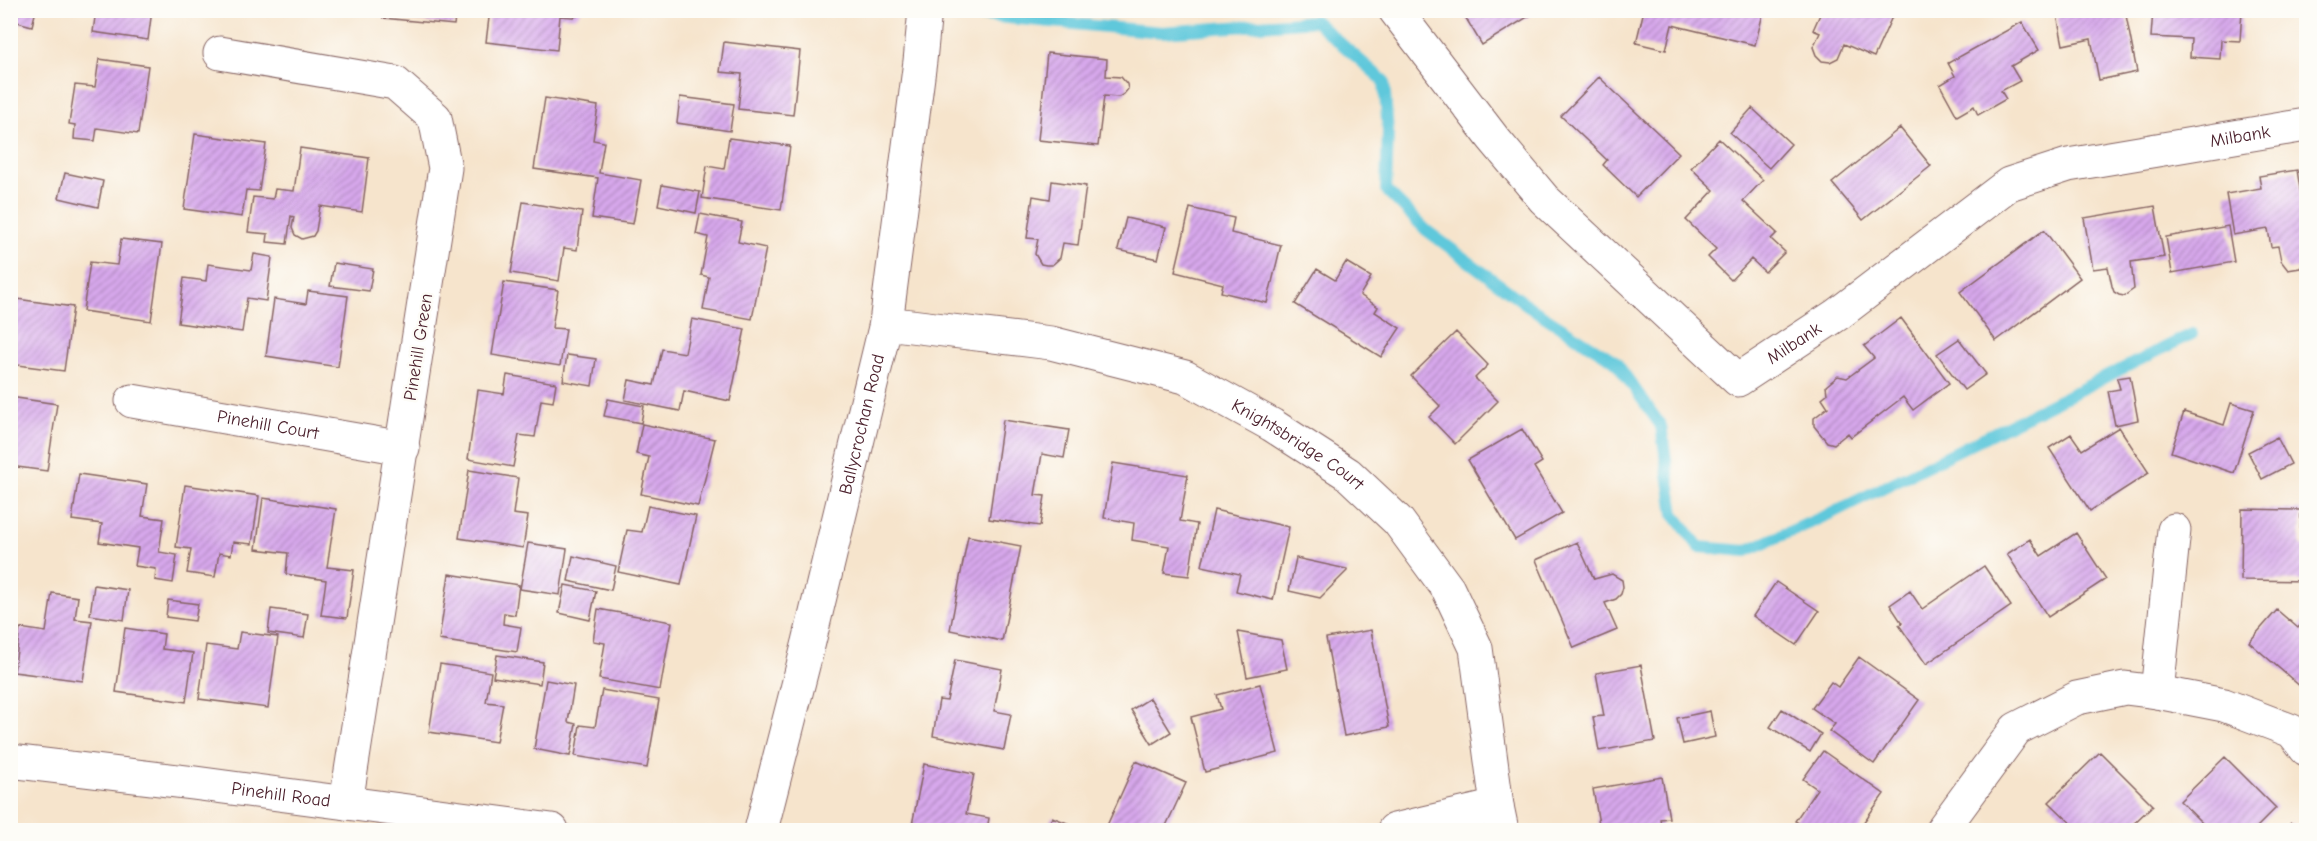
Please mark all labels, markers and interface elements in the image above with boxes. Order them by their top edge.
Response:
street label: Milbank [2208,121,2272,152]
street label: Pinehill Green [400,292,437,402]
street label: Milbank [1763,318,1826,369]
street label: Ballycrochan Road [835,352,889,497]
street label: Knightsbridge Court [1228,395,1369,495]
street label: Pinehill Court [215,406,321,444]
street label: Pinehill Road [230,778,332,812]

